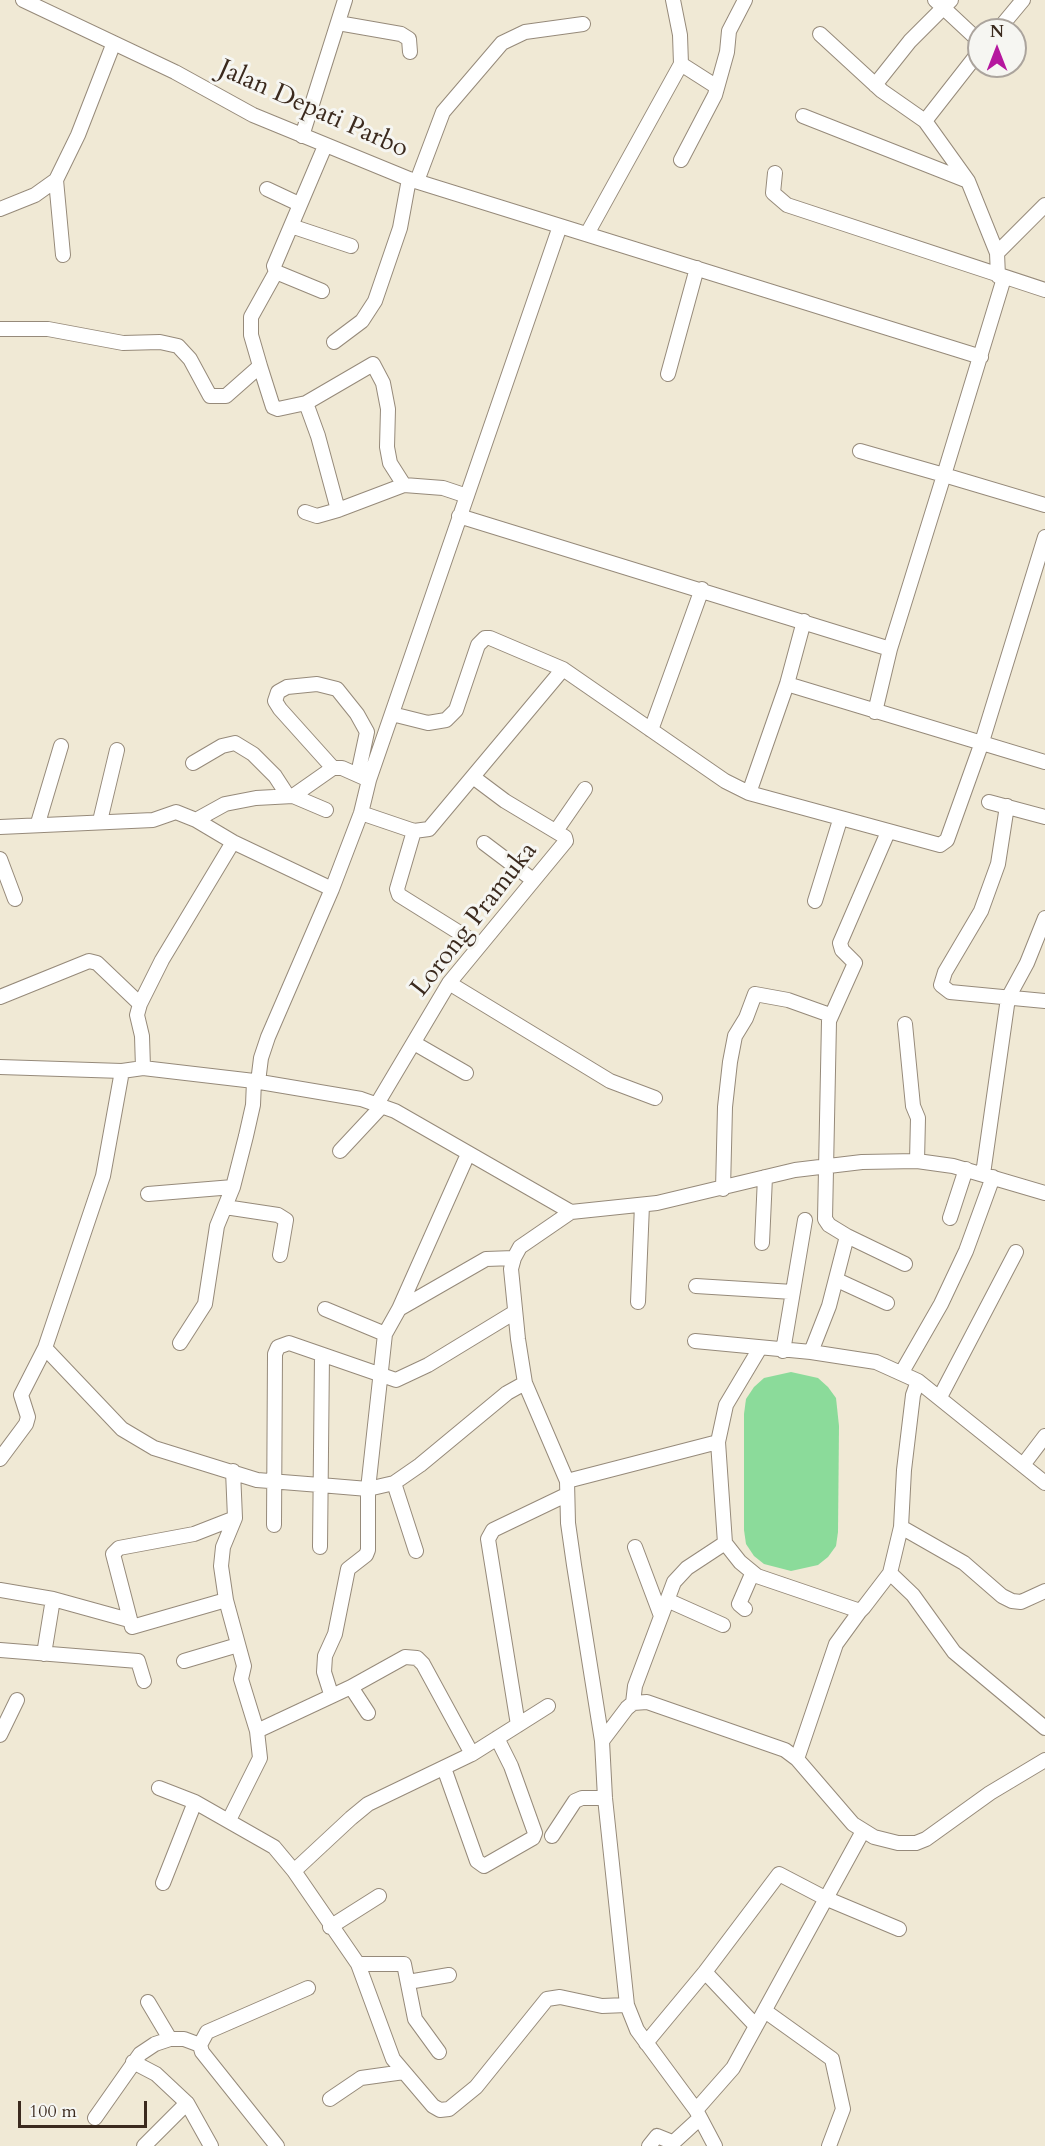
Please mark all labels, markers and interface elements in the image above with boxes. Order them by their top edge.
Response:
north arrow [967,18,1027,78]
text: N [990,21,1004,43]
street label: Jalan Depati Parbo [213,54,413,166]
street label: Lorong Pramuka [405,837,545,1003]
scale bar [21,2089,150,2127]
text: 100 m [29,2099,77,2124]

